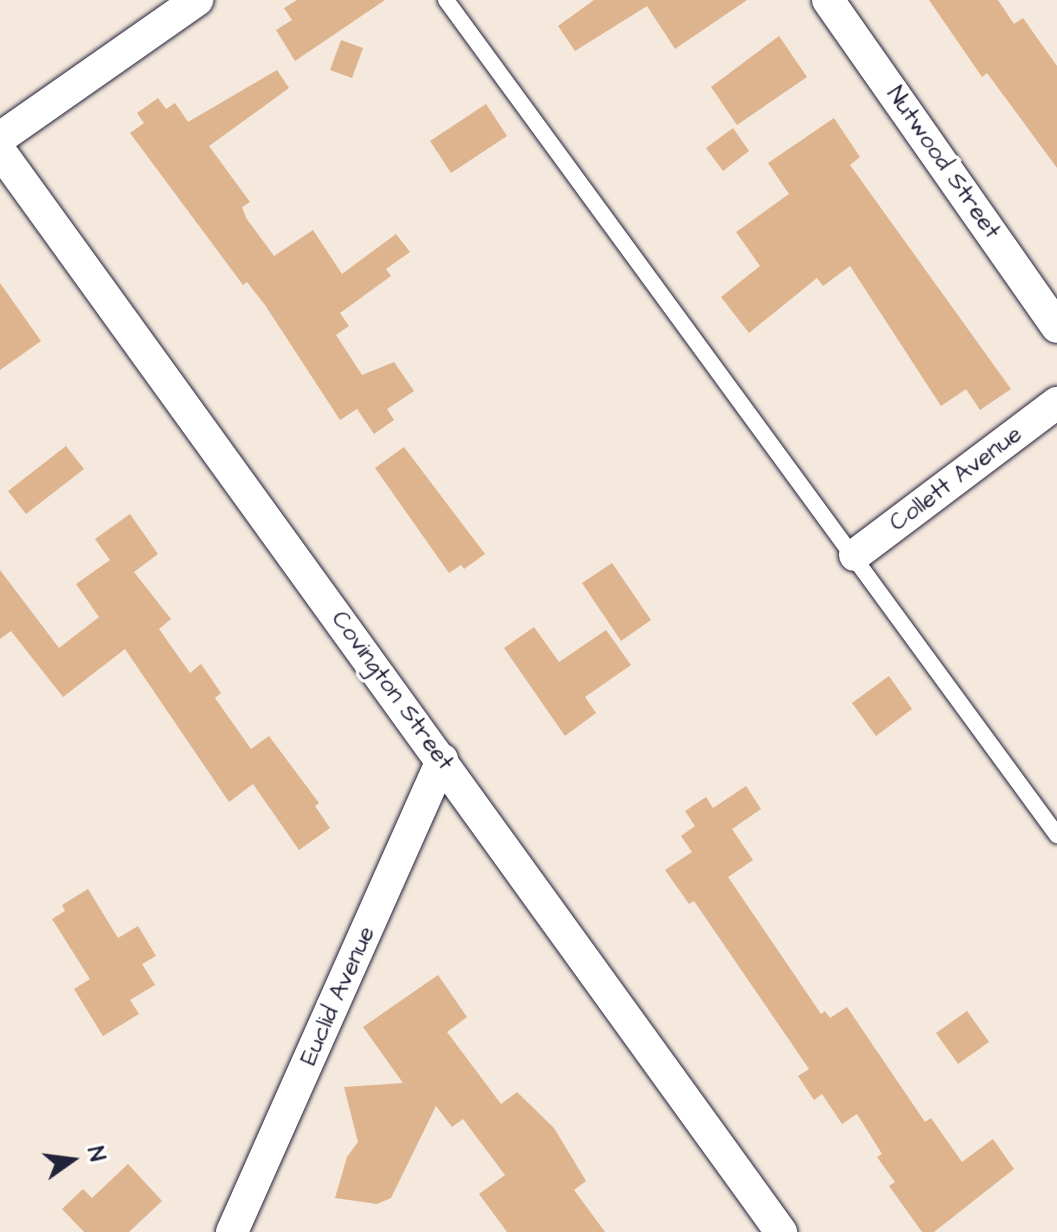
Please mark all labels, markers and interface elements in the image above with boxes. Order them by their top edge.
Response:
street label: Nutwood Street [880,81,1006,245]
street label: Collett Avenue [884,420,1028,538]
street label: Covington Street [325,606,459,776]
street label: Euclid Avenue [295,922,381,1070]
north arrow [32,1120,112,1200]
text: N [79,1144,112,1165]

